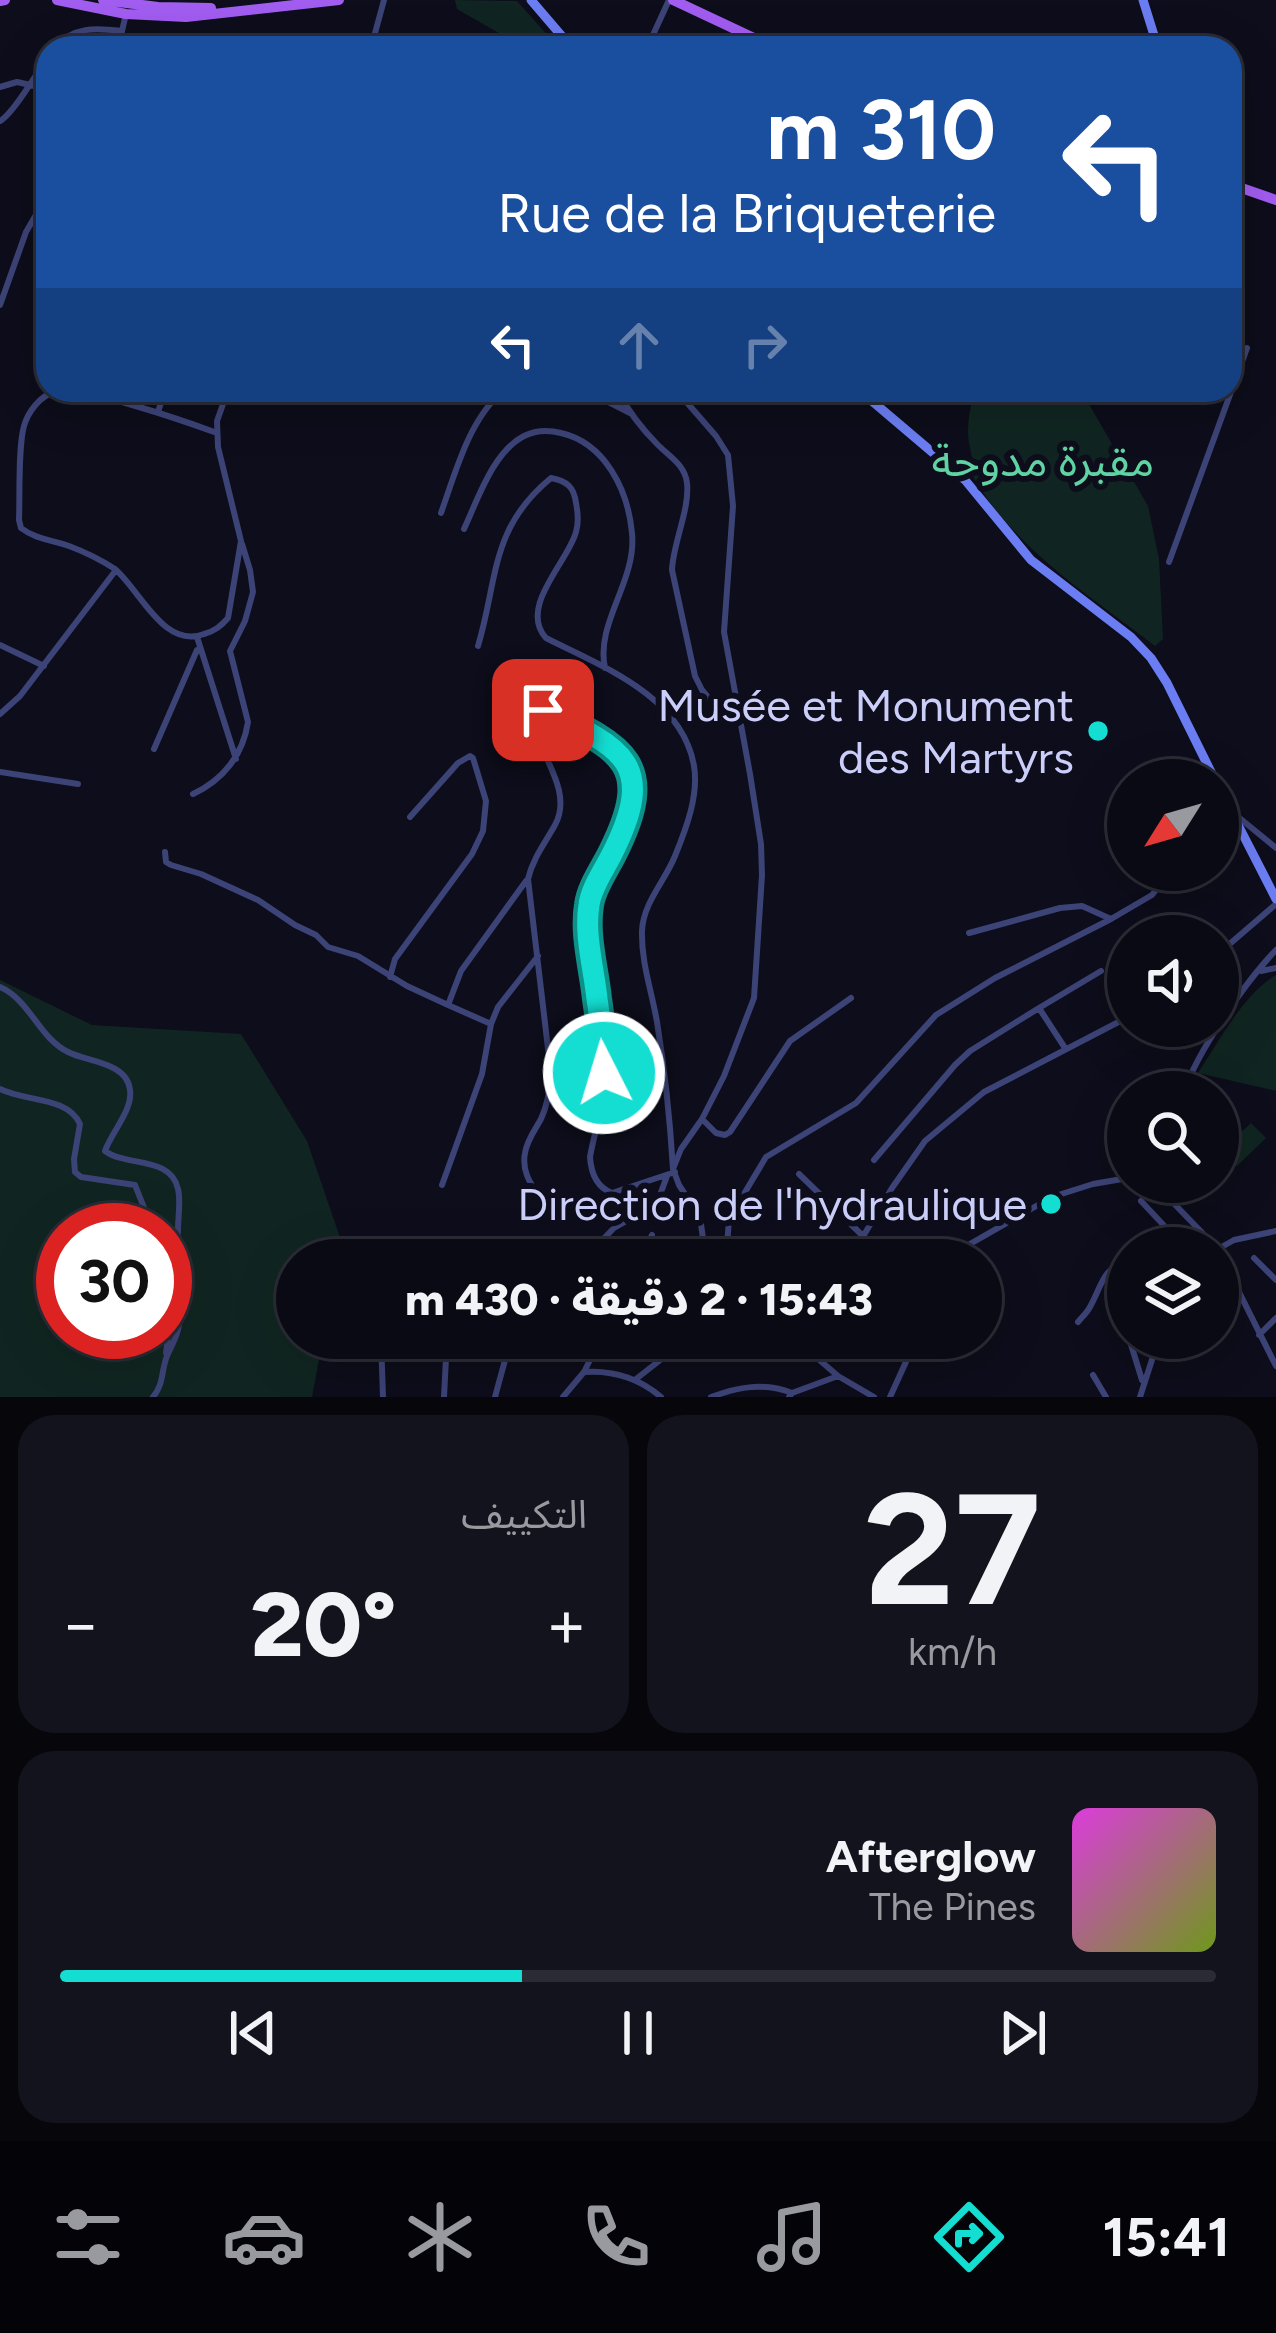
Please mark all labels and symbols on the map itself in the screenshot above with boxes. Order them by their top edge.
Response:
park label: مقبرة مدوحة [932,433,1154,487]
pin [492,659,594,761]
place label: Musée et Monument des Martyrs [657,678,1074,784]
marker: Musée et Monument des Martyrs [1085,718,1111,744]
north arrow [1107,759,1239,891]
position arrow [541,1010,667,1136]
place label: Direction de l'hydraulique [517,1177,1027,1231]
marker: Direction de l'hydraulique [1038,1191,1064,1217]
speed limit sign: 30 [36,1203,192,1359]

